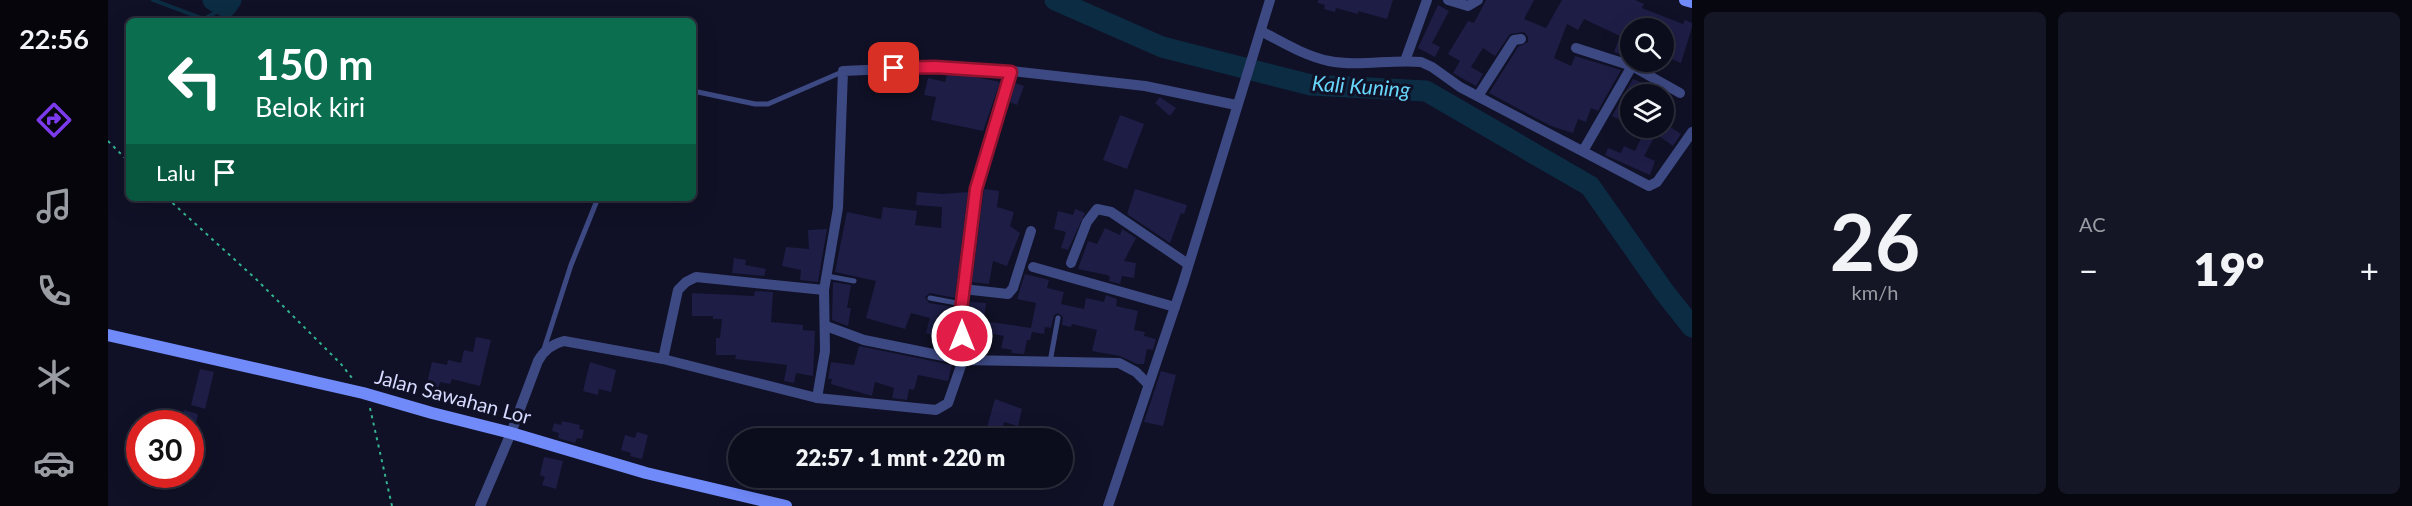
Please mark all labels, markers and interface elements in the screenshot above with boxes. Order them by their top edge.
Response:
map controls [1620,18,1674,138]
button: search [1620,18,1674,72]
text: 22:56 [19,22,89,55]
text: 150 m [255,39,373,89]
icon: left [156,42,234,120]
pin [868,42,919,93]
icon: arrive [877,51,910,84]
water label: Kali Kuning [1311,70,1412,101]
button: layers [1620,84,1674,138]
text: Belok kiri [255,90,365,123]
icon: directions [33,99,75,141]
icon: arrive [208,156,241,189]
text: Lalu [156,159,196,186]
icon: music [33,185,75,227]
text: 26 [1830,194,1920,288]
text: AC [2079,212,2106,236]
text: 19° [2194,242,2264,296]
text: − [2079,250,2098,290]
text: + [2360,250,2379,290]
icon: phone [33,270,75,312]
text: km/h [1852,280,1898,304]
position arrow [930,304,994,368]
icon: climate [33,356,75,398]
street label: Jalan Sawahan Lor [373,364,535,429]
speed limit sign: 30 [126,410,204,488]
icon: car [33,442,75,484]
text: 22:57 · 1 mnt · 220 m [796,444,1005,471]

